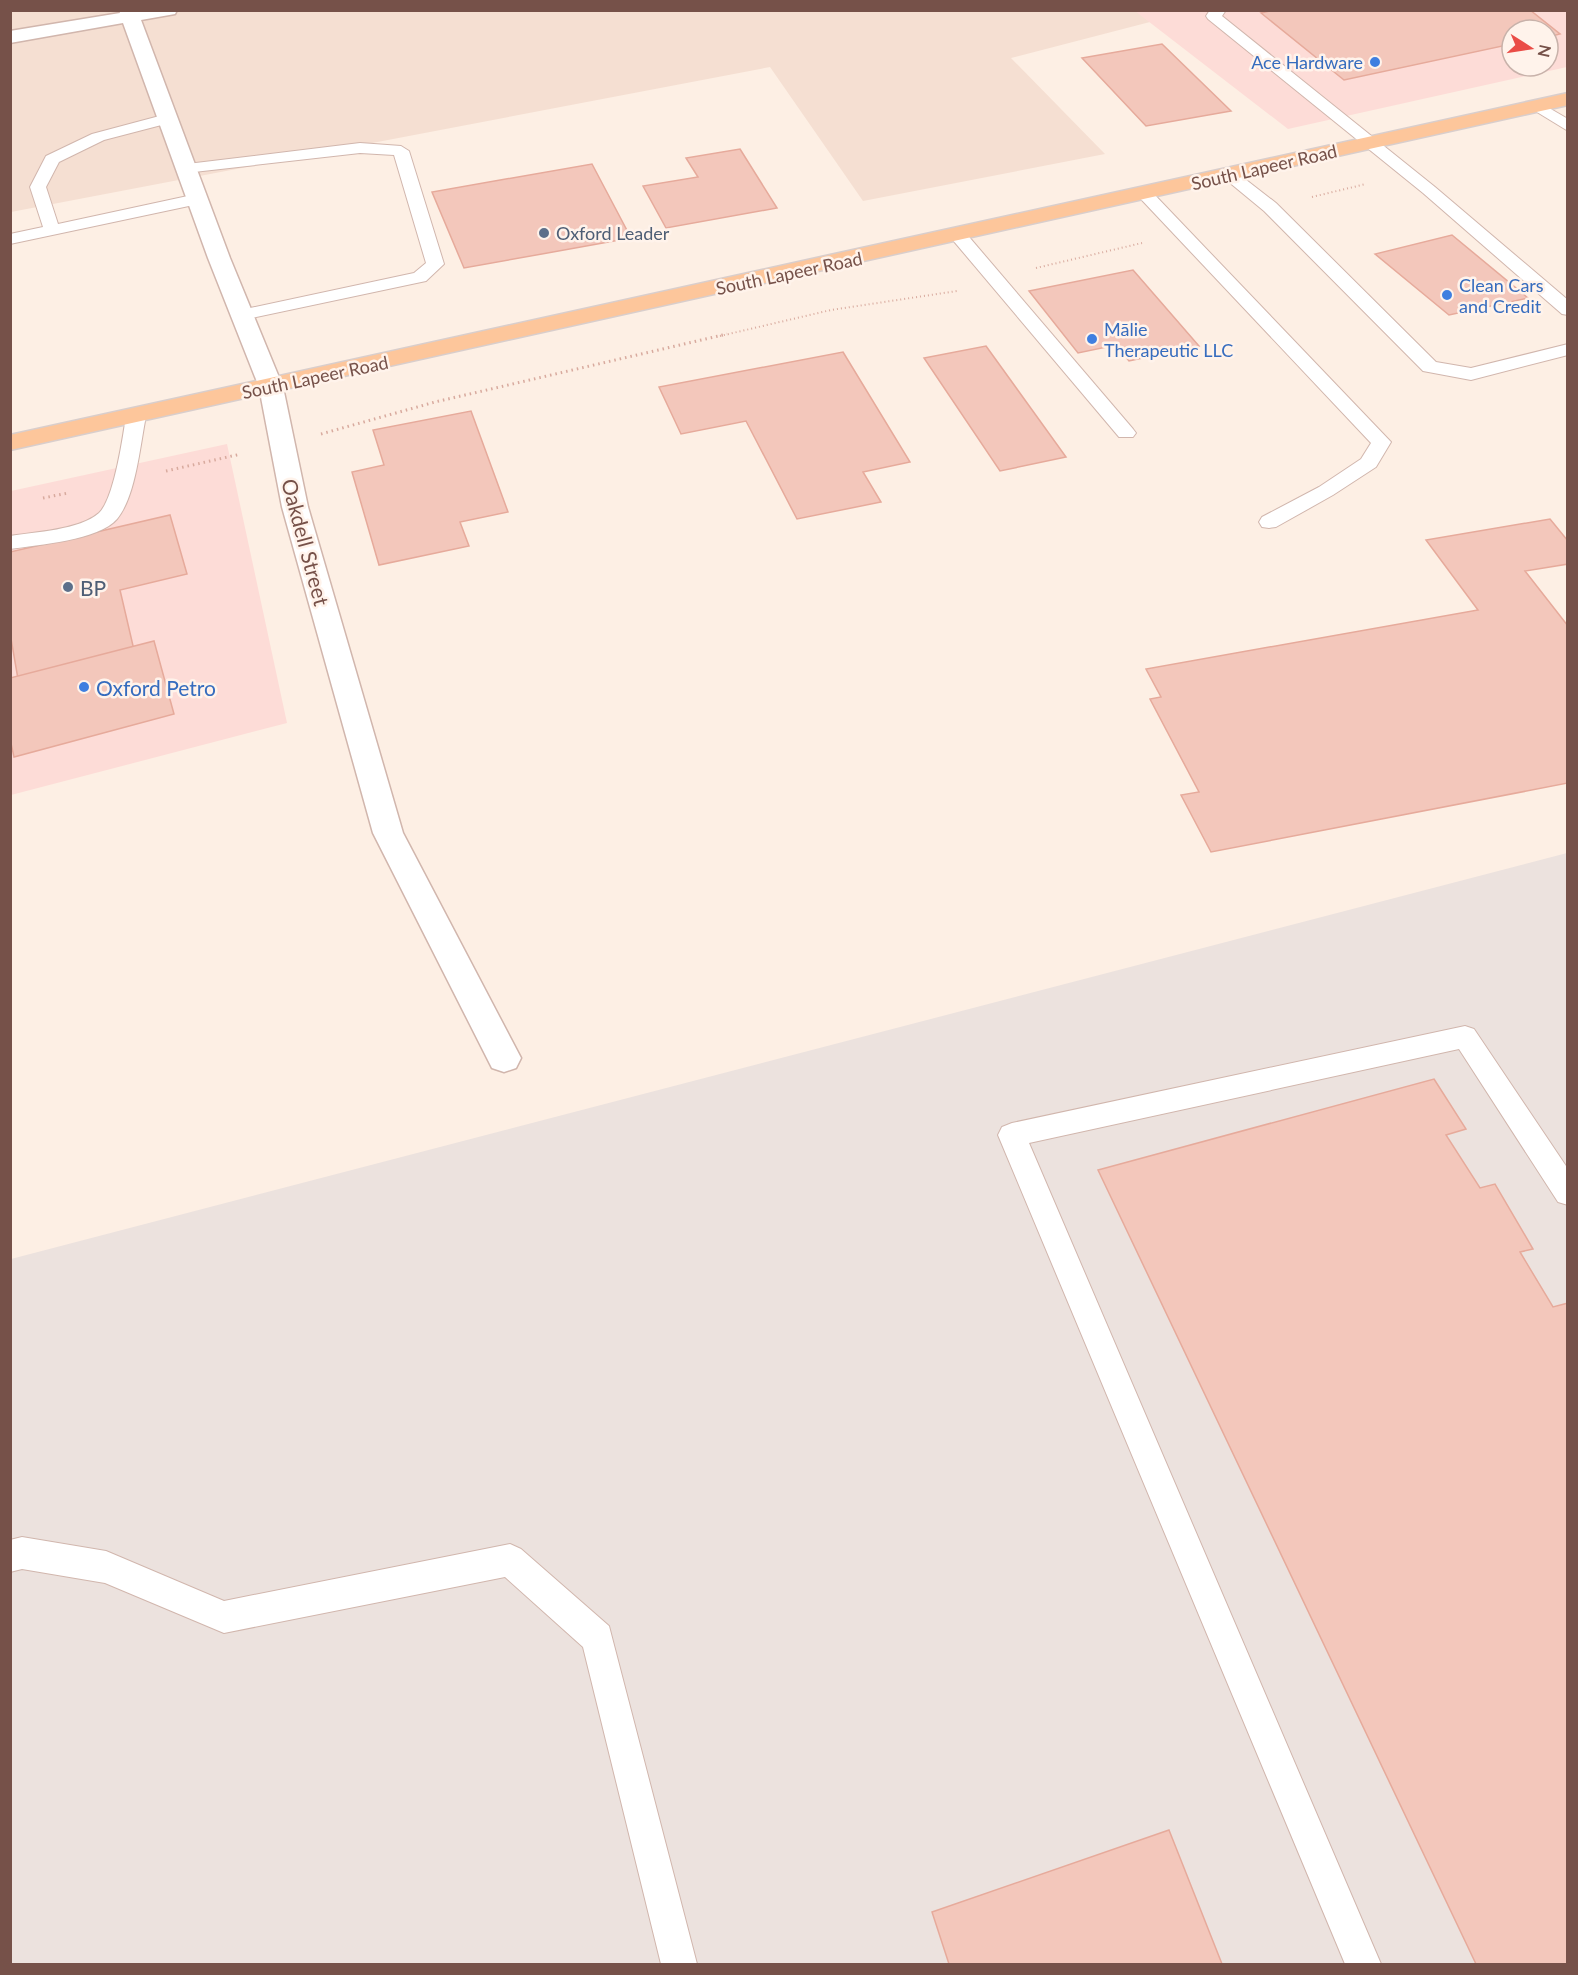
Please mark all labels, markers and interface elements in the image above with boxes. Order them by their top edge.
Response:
north arrow [1500,18,1560,78]
text: N [1535,43,1556,59]
place label: Ace Hardware [1251,51,1363,73]
marker: Ace Hardware [1368,55,1382,69]
street label: South Lapeer Road [1189,140,1339,194]
place label: Oxford Leader [556,222,670,244]
marker: Oxford Leader [537,226,551,240]
street label: South Lapeer Road [714,247,864,299]
place label: Clean Cars and Credit [1459,274,1544,317]
marker: Clean Cars and Credit [1440,288,1454,302]
place label: Mālie Therapeutic LLC [1104,318,1233,361]
marker: Mālie Therapeutic LLC [1085,332,1099,346]
street label: South Lapeer Road [240,351,390,403]
street label: Oakdell Street [277,476,335,609]
place label: BP [80,575,106,600]
marker: BP [61,580,75,594]
place label: Oxford Petro [96,675,216,700]
marker: Oxford Petro [77,680,91,694]

